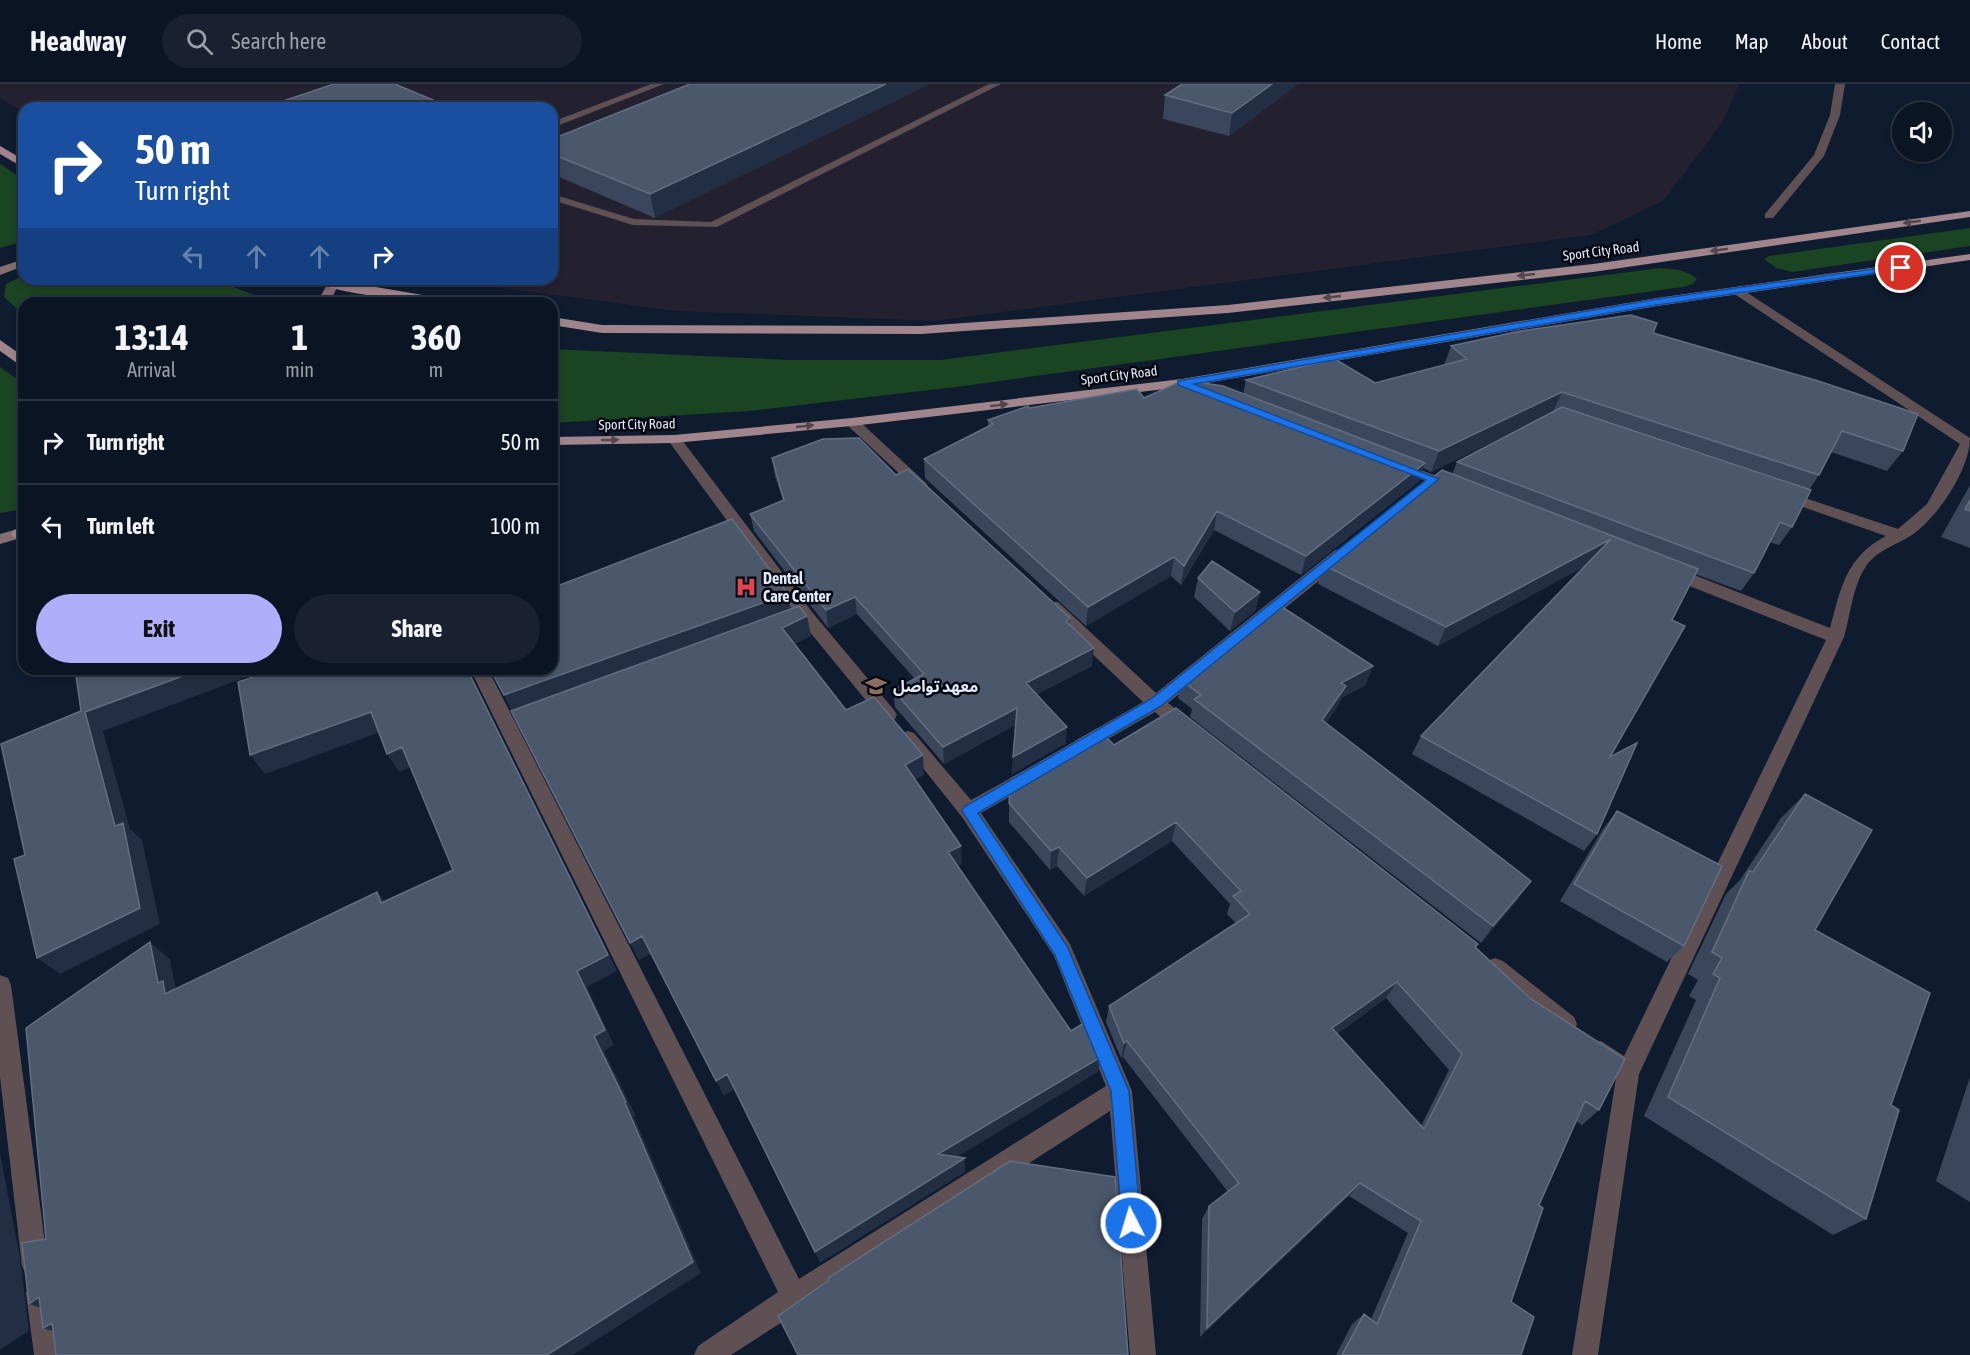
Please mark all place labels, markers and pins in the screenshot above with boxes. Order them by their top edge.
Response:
pin [1875,242,1926,293]
place label: Dental Care Center [763,569,831,605]
hospital icon: Dental Care Center [734,575,758,599]
school or university icon: معهد تواصل [864,674,888,698]
place label: معهد تواصل [893,677,978,696]

